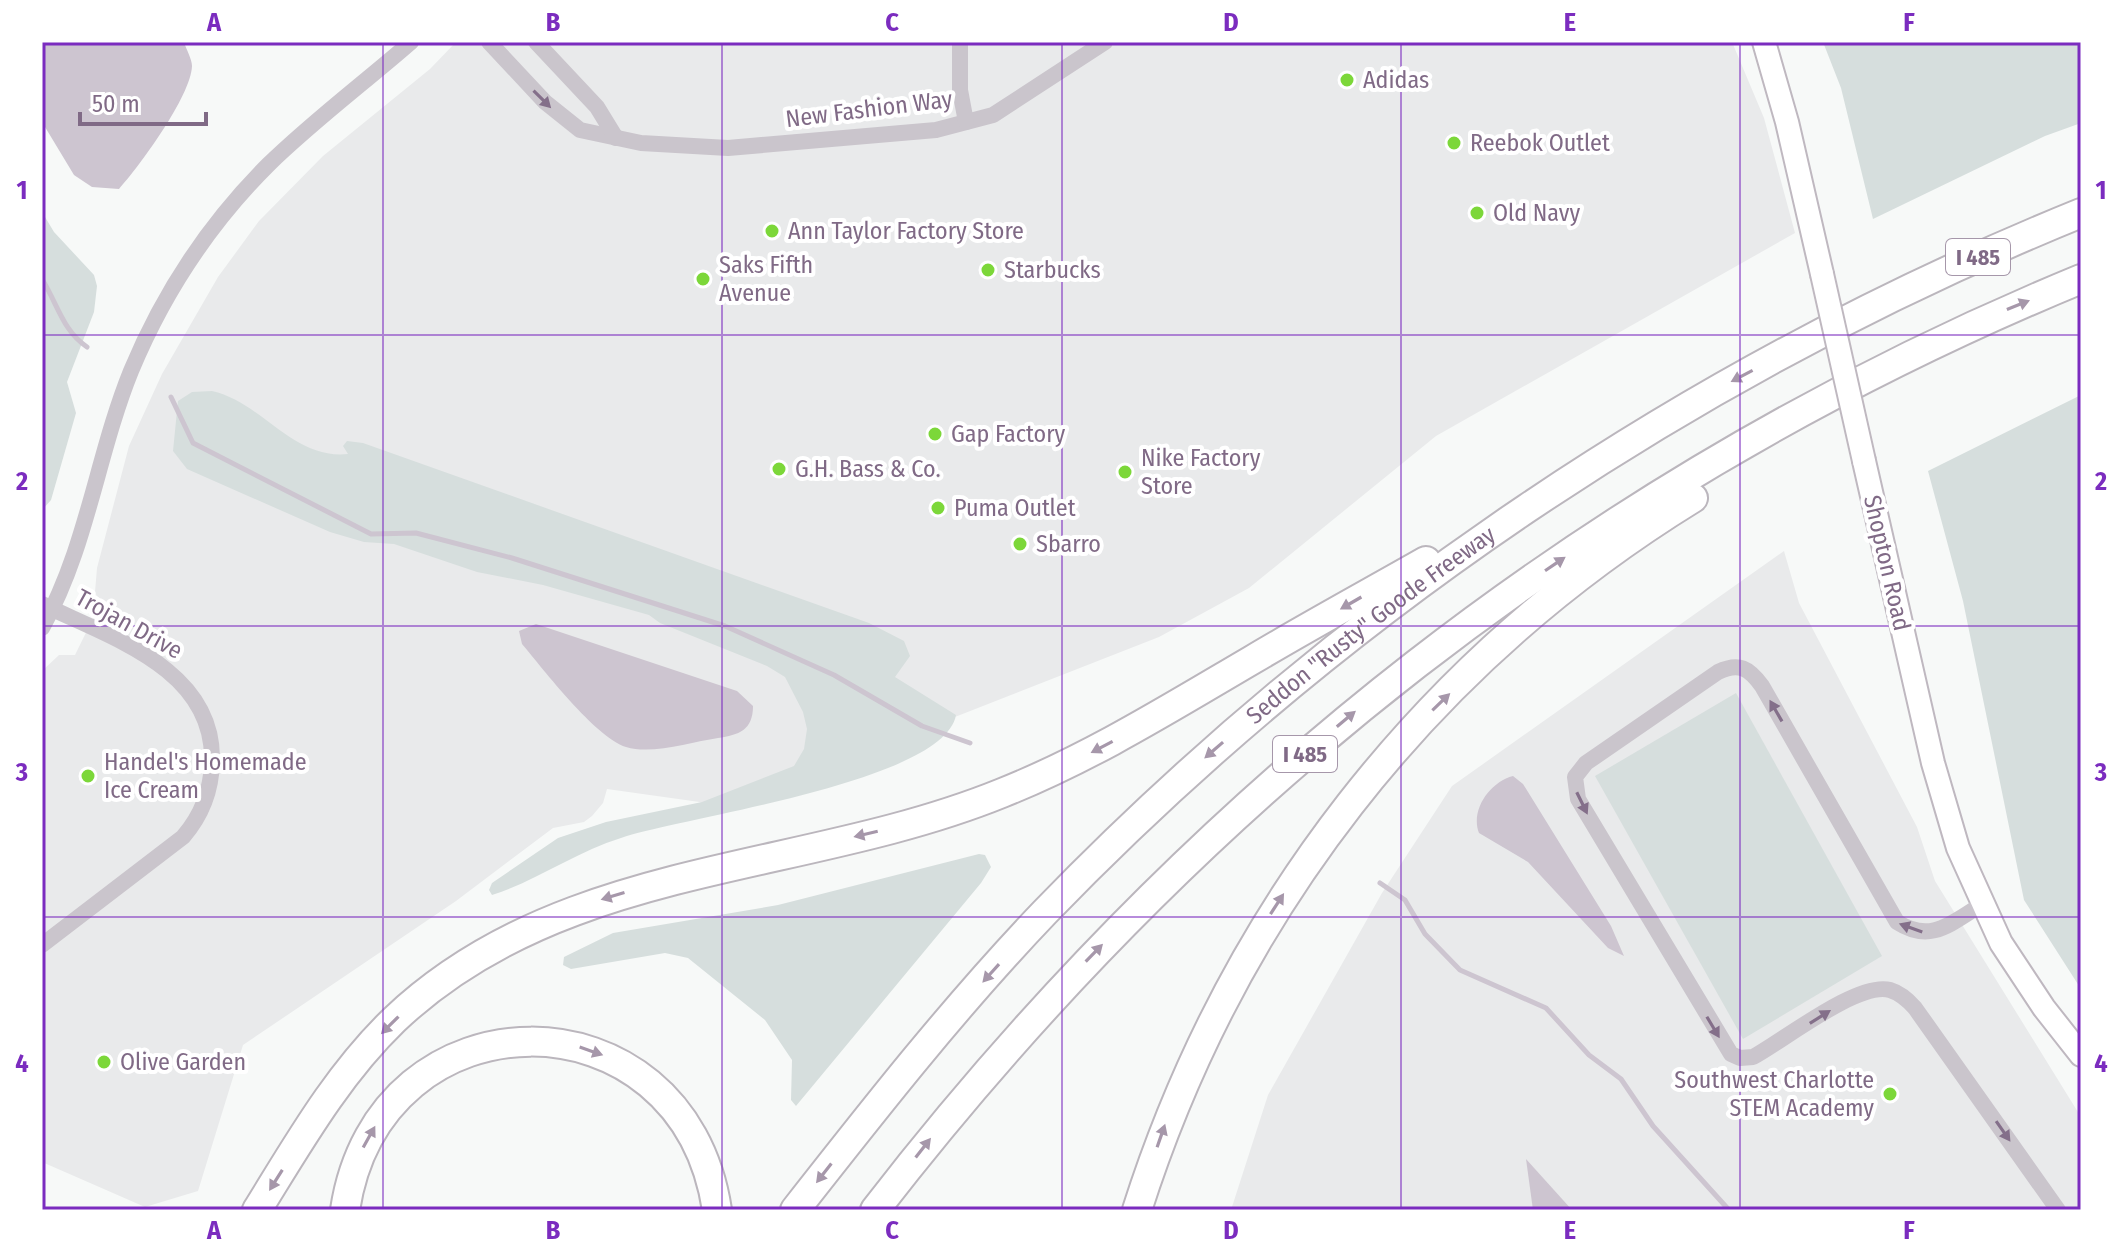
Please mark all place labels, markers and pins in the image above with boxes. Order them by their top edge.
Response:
place label: Adidas [1363,66,1429,94]
marker: Adidas [1338,71,1356,89]
place label: Reebok Outlet [1470,129,1610,157]
marker: Reebok Outlet [1445,134,1463,152]
place label: Old Navy [1493,199,1580,227]
marker: Old Navy [1468,204,1486,222]
place label: Ann Taylor Factory Store [788,217,1024,245]
marker: Ann Taylor Factory Store [763,222,781,240]
place label: Saks Fifth Avenue [719,251,813,307]
place label: Starbucks [1004,256,1101,284]
marker: Starbucks [979,261,997,279]
marker: Saks Fifth Avenue [694,270,712,288]
place label: Gap Factory [951,420,1066,448]
marker: Gap Factory [926,425,944,443]
place label: Nike Factory Store [1141,444,1261,500]
place label: G.H. Bass & Co. [795,455,941,483]
marker: G.H. Bass & Co. [770,460,788,478]
marker: Nike Factory Store [1116,463,1134,481]
place label: Puma Outlet [954,494,1076,522]
marker: Puma Outlet [929,499,947,517]
place label: Sbarro [1036,530,1101,558]
marker: Sbarro [1011,535,1029,553]
place label: Handel's Homemade Ice Cream [104,748,307,804]
marker: Handel's Homemade Ice Cream [79,767,97,785]
place label: Olive Garden [120,1048,246,1076]
marker: Olive Garden [95,1053,113,1071]
place label: Southwest Charlotte STEM Academy [1674,1066,1874,1122]
marker: Southwest Charlotte STEM Academy [1881,1085,1899,1103]

